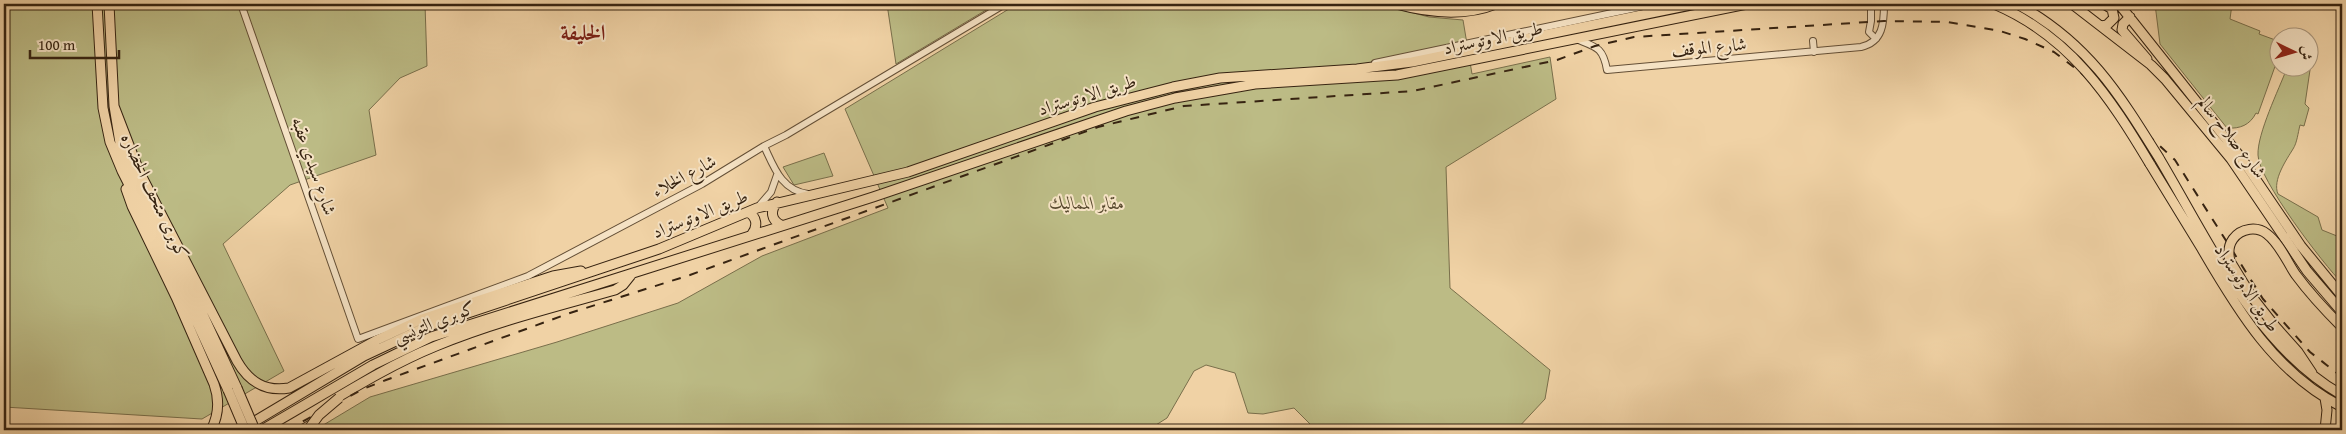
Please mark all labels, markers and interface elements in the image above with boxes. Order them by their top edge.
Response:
street label: طريق الاوتوستراد [1441,14,1545,61]
district label: الخليفة [560,16,606,48]
scale bar [30,28,119,60]
north arrow [2268,28,2318,78]
street label: شارع الموقف [1670,30,1748,65]
text: 100 m [38,34,76,55]
text: ش [2296,45,2318,61]
street label: طريق الاوتوستراد [1034,67,1139,122]
street label: شارع صلاح سالم [2189,90,2273,186]
street label: شارع سيدي عقبه [283,113,344,219]
street label: كوبرى متحف الحضاره [114,128,197,263]
street label: شارع الخلاء [647,147,722,206]
street label: طريق الاوتوستراد [648,182,752,245]
park label: مقابر المماليك [1049,189,1125,216]
street label: طريق الاوتوستراد [2208,238,2287,337]
street label: كوبري التونسي [389,294,480,353]

